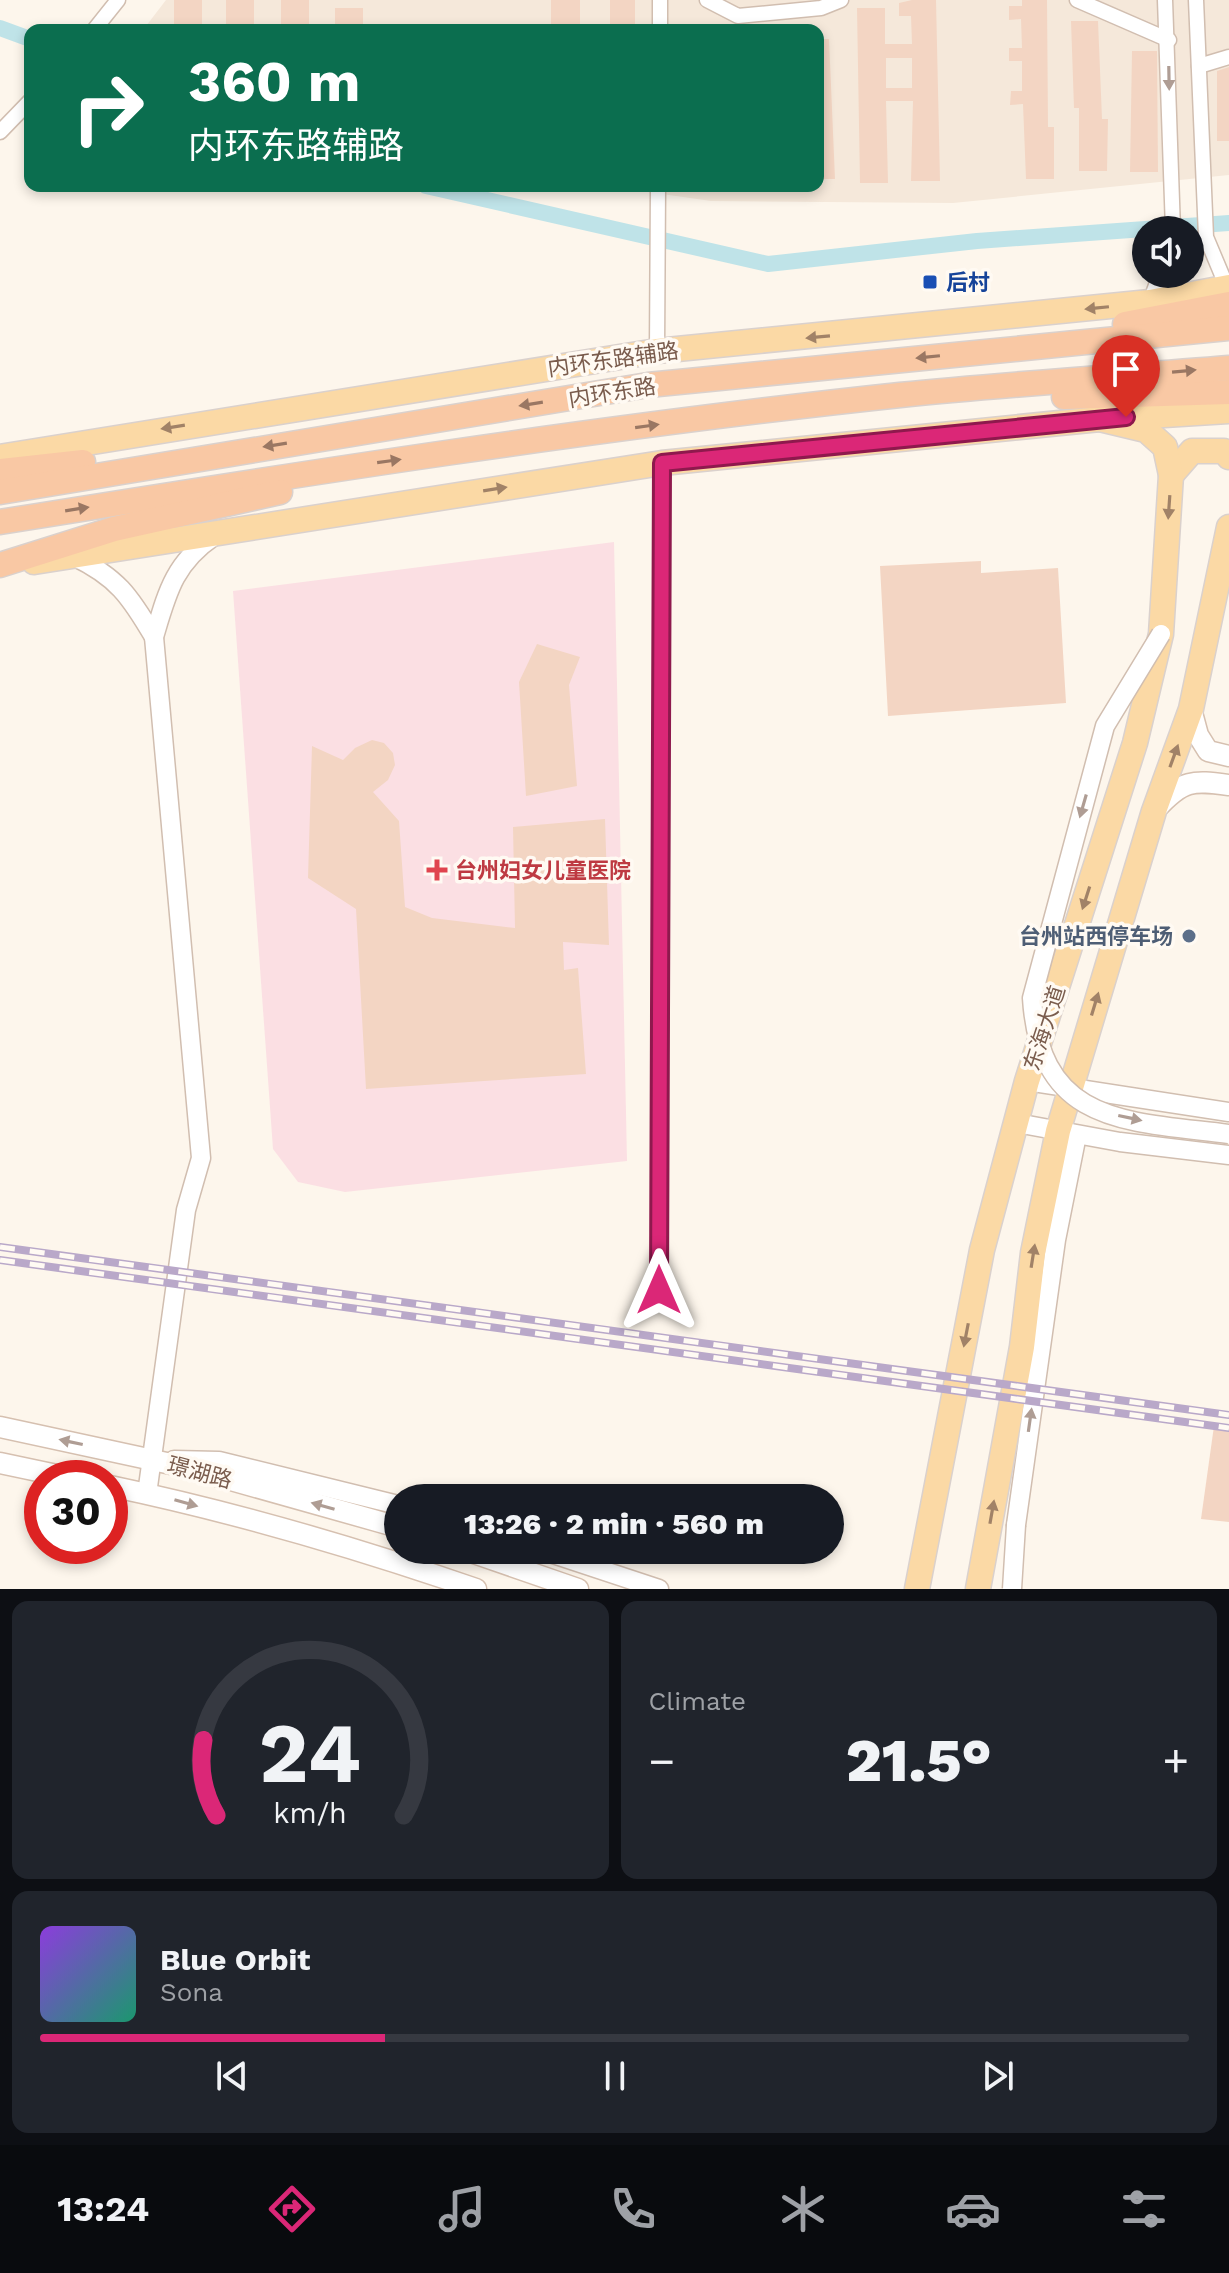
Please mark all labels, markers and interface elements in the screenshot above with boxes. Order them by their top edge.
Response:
text: 360 m [188,49,360,115]
icon: right [56,56,160,160]
one-way arrow [1163,66,1176,91]
text: 内环东路辅路 [188,125,404,167]
map controls [1132,216,1204,288]
button: sound [1132,216,1204,288]
place label: 后村 [946,270,990,295]
marker: 后村 [921,273,939,291]
one-way arrow [1084,301,1109,314]
one-way arrow [805,330,830,343]
pin [1092,335,1160,417]
street label: 内环东路辅路 [546,338,680,381]
icon: arrive [1104,347,1148,391]
one-way arrow [915,351,940,364]
one-way arrow [1172,365,1197,378]
street label: 内环东路 [567,373,657,412]
one-way arrow [519,398,544,411]
one-way arrow [635,419,660,432]
one-way arrow [160,421,185,434]
one-way arrow [262,440,287,452]
one-way arrow [377,454,402,467]
one-way arrow [483,482,508,494]
one-way arrow [1162,495,1175,520]
one-way arrow [65,503,90,515]
one-way arrow [1169,744,1181,768]
one-way arrow [1076,794,1089,818]
place label: 台州妇女儿童医院 [455,858,631,883]
marker: 台州妇女儿童医院 [426,859,448,881]
one-way arrow [1079,886,1092,910]
place label: 台州站西停车场 [1019,924,1173,949]
marker: 台州站西停车场 [1180,927,1198,945]
street label: 东海大道 [1019,982,1070,1074]
one-way arrow [1090,991,1102,1015]
one-way arrow [1118,1113,1143,1125]
one-way arrow [1028,1243,1040,1268]
position arrow [617,1248,701,1332]
one-way arrow [959,1322,971,1347]
one-way arrow [1024,1407,1037,1432]
one-way arrow [58,1435,83,1448]
street label: 璟湖路 [165,1452,235,1493]
speed limit sign: 30 [24,1460,128,1564]
one-way arrow [175,1497,199,1510]
one-way arrow [310,1499,334,1512]
one-way arrow [986,1499,998,1524]
text: 13:26 · 2 min · 560 m [464,1506,764,1541]
text: Climate [649,1686,746,1716]
text: 24 [259,1705,361,1802]
text: 21.5° [846,1725,992,1796]
text: − [649,1735,675,1787]
text: + [1162,1735,1189,1787]
text: km/h [273,1796,347,1830]
text: Blue Orbit [160,1942,310,1977]
text: Sona [160,1977,223,2007]
icon: previous [210,2054,254,2098]
icon: pause [593,2054,637,2098]
icon: next [976,2054,1020,2098]
icon: directions [264,2181,320,2237]
icon: music [434,2181,490,2237]
icon: phone [605,2181,661,2237]
icon: climate [775,2181,831,2237]
icon: car [945,2181,1001,2237]
icon: filters [1116,2181,1172,2237]
text: 13:24 [57,2188,149,2230]

